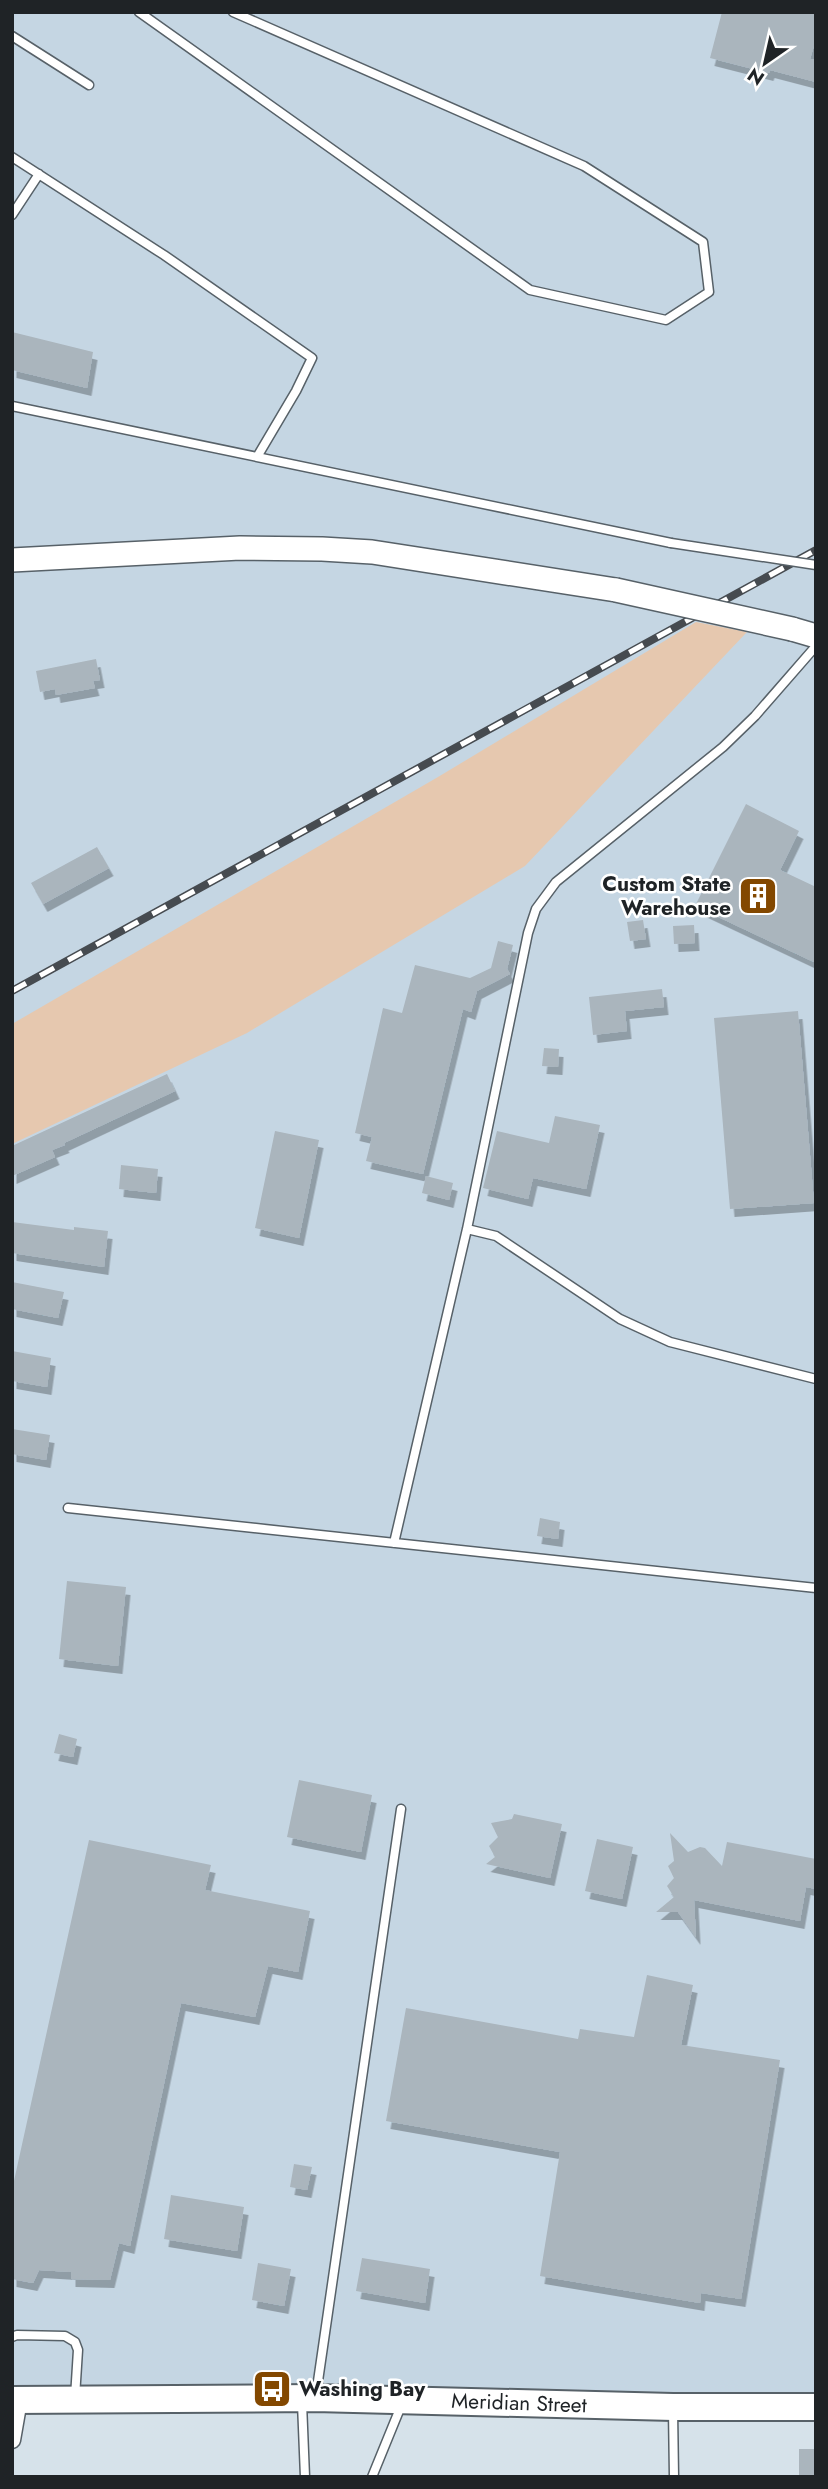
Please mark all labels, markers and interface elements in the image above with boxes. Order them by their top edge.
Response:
north arrow [730,28,800,98]
text: N [742,61,770,92]
place label: Custom State Warehouse [602,869,731,923]
building icon: Custom State Warehouse [737,875,779,917]
bus stop icon: Washing Bay [251,2368,293,2410]
place label: Washing Bay [299,2374,426,2404]
street label: Meridian Street [451,2386,587,2420]

